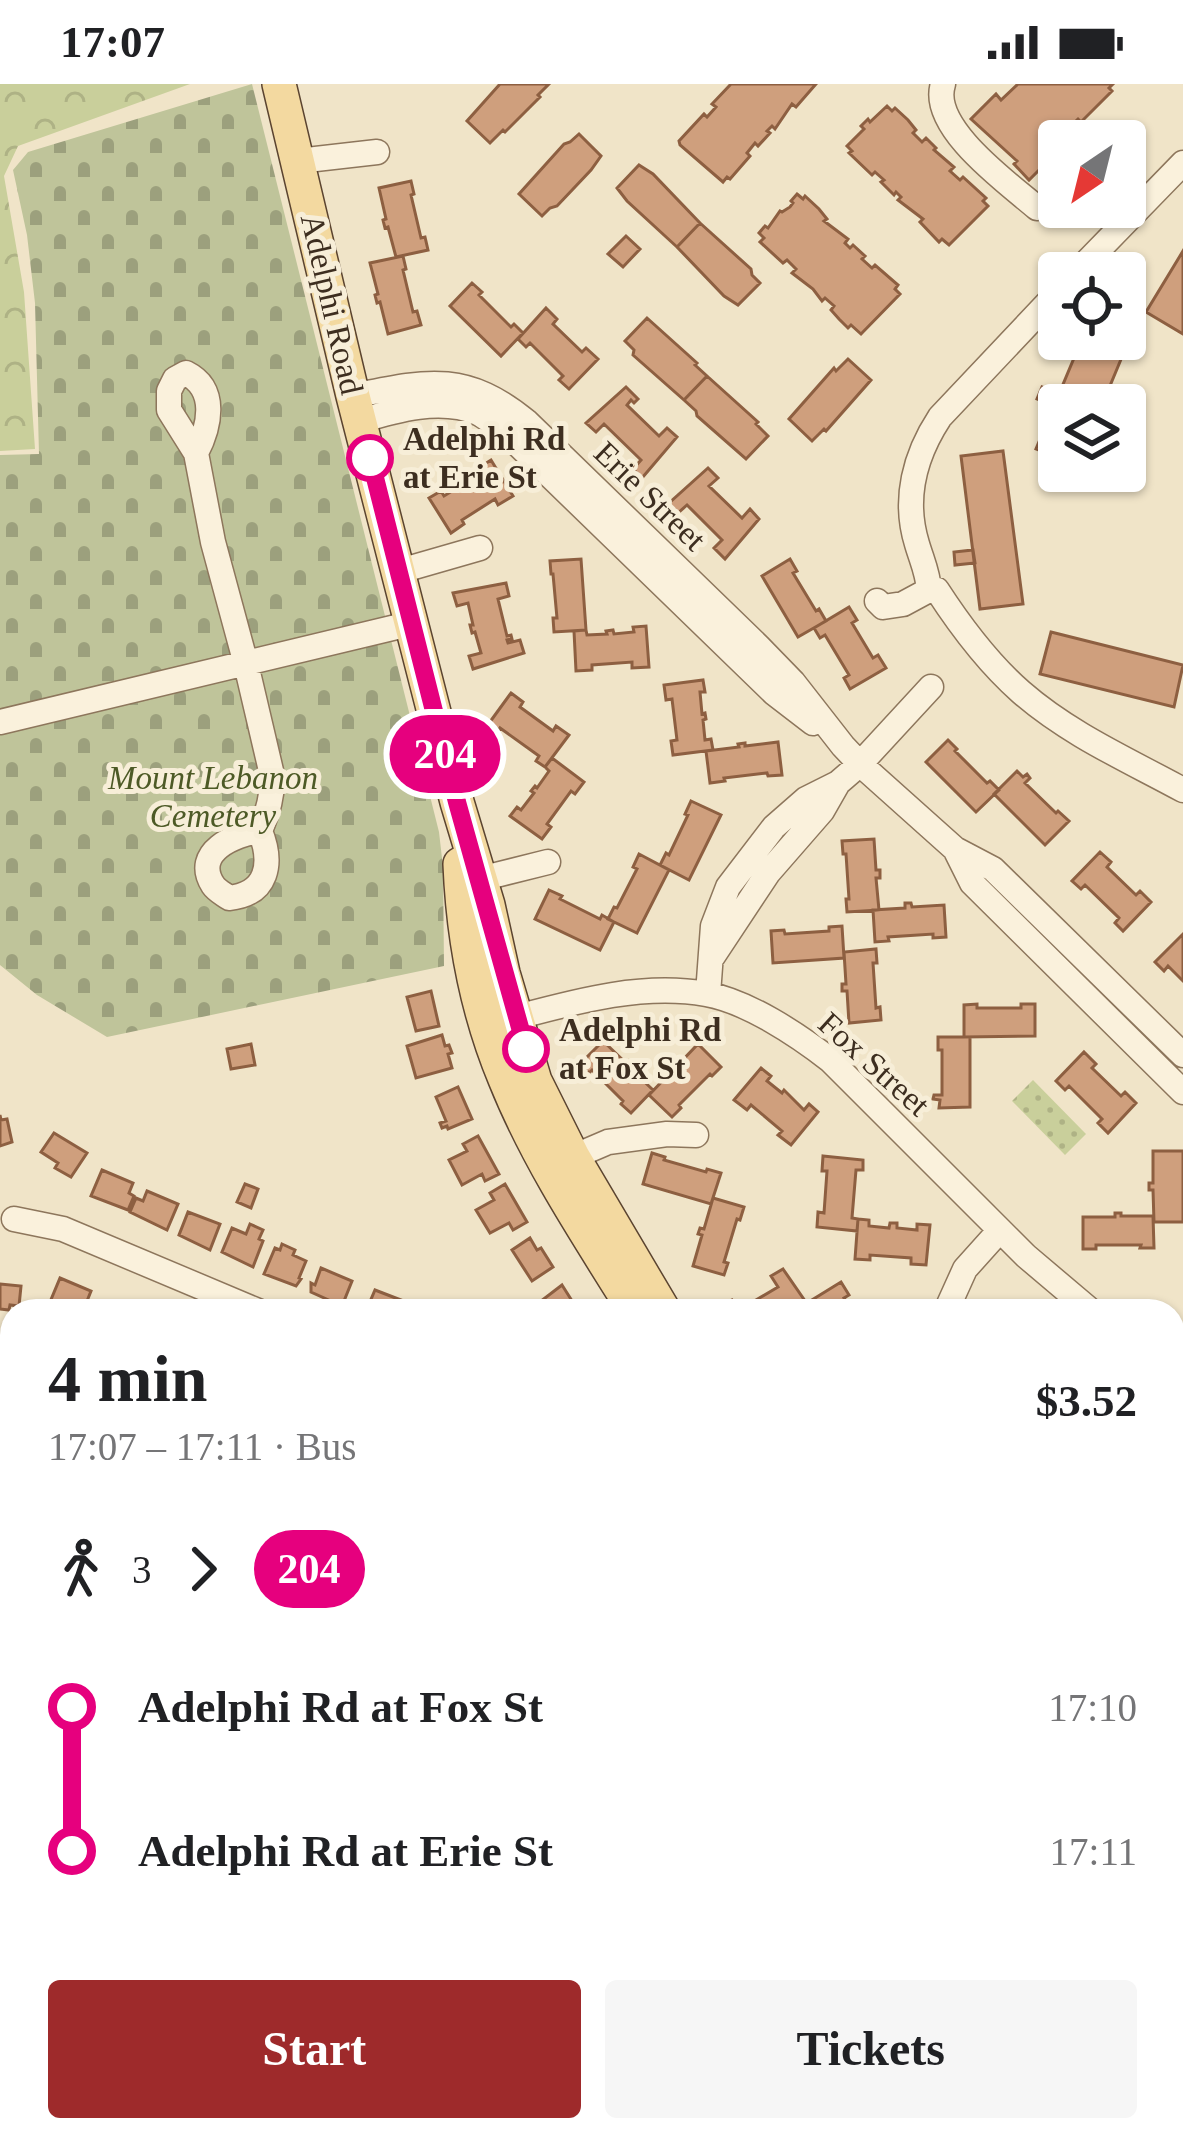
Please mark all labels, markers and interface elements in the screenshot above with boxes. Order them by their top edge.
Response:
text: 17:07 [60,17,165,67]
north arrow [1038,120,1146,228]
map controls [1038,120,1146,492]
street label: Adelphi Road [294,210,370,398]
button: locate [1038,252,1146,360]
button: layers [1038,384,1146,492]
place label: Adelphi Rd at Erie St [403,421,565,495]
street label: Erie Street [587,434,713,558]
marker: Adelphi Rd at Erie St [348,436,392,480]
line badge: 204 [376,715,514,793]
text: 204 [414,731,477,777]
park label: Mount Lebanon Cemetery [107,760,318,834]
street label: Fox Street [811,1005,937,1123]
place label: Adelphi Rd at Fox St [559,1012,721,1086]
marker: Adelphi Rd at Fox St [504,1027,548,1071]
text: 4 min [48,1342,208,1415]
text: $3.52 [1036,1376,1137,1426]
text: 17:07 – 17:11 · Bus [48,1425,356,1468]
icon: walk [48,1536,114,1602]
icon: forward [170,1536,236,1602]
text: 204 [278,1546,341,1592]
text: 3 [132,1548,152,1591]
text: Adelphi Rd at Fox St [138,1682,543,1732]
text: 17:10 [1048,1686,1137,1729]
text: Adelphi Rd at Erie St [138,1826,553,1876]
text: 17:11 [1050,1830,1137,1873]
button: Start [48,1980,581,2118]
button: Tickets [605,1980,1137,2118]

